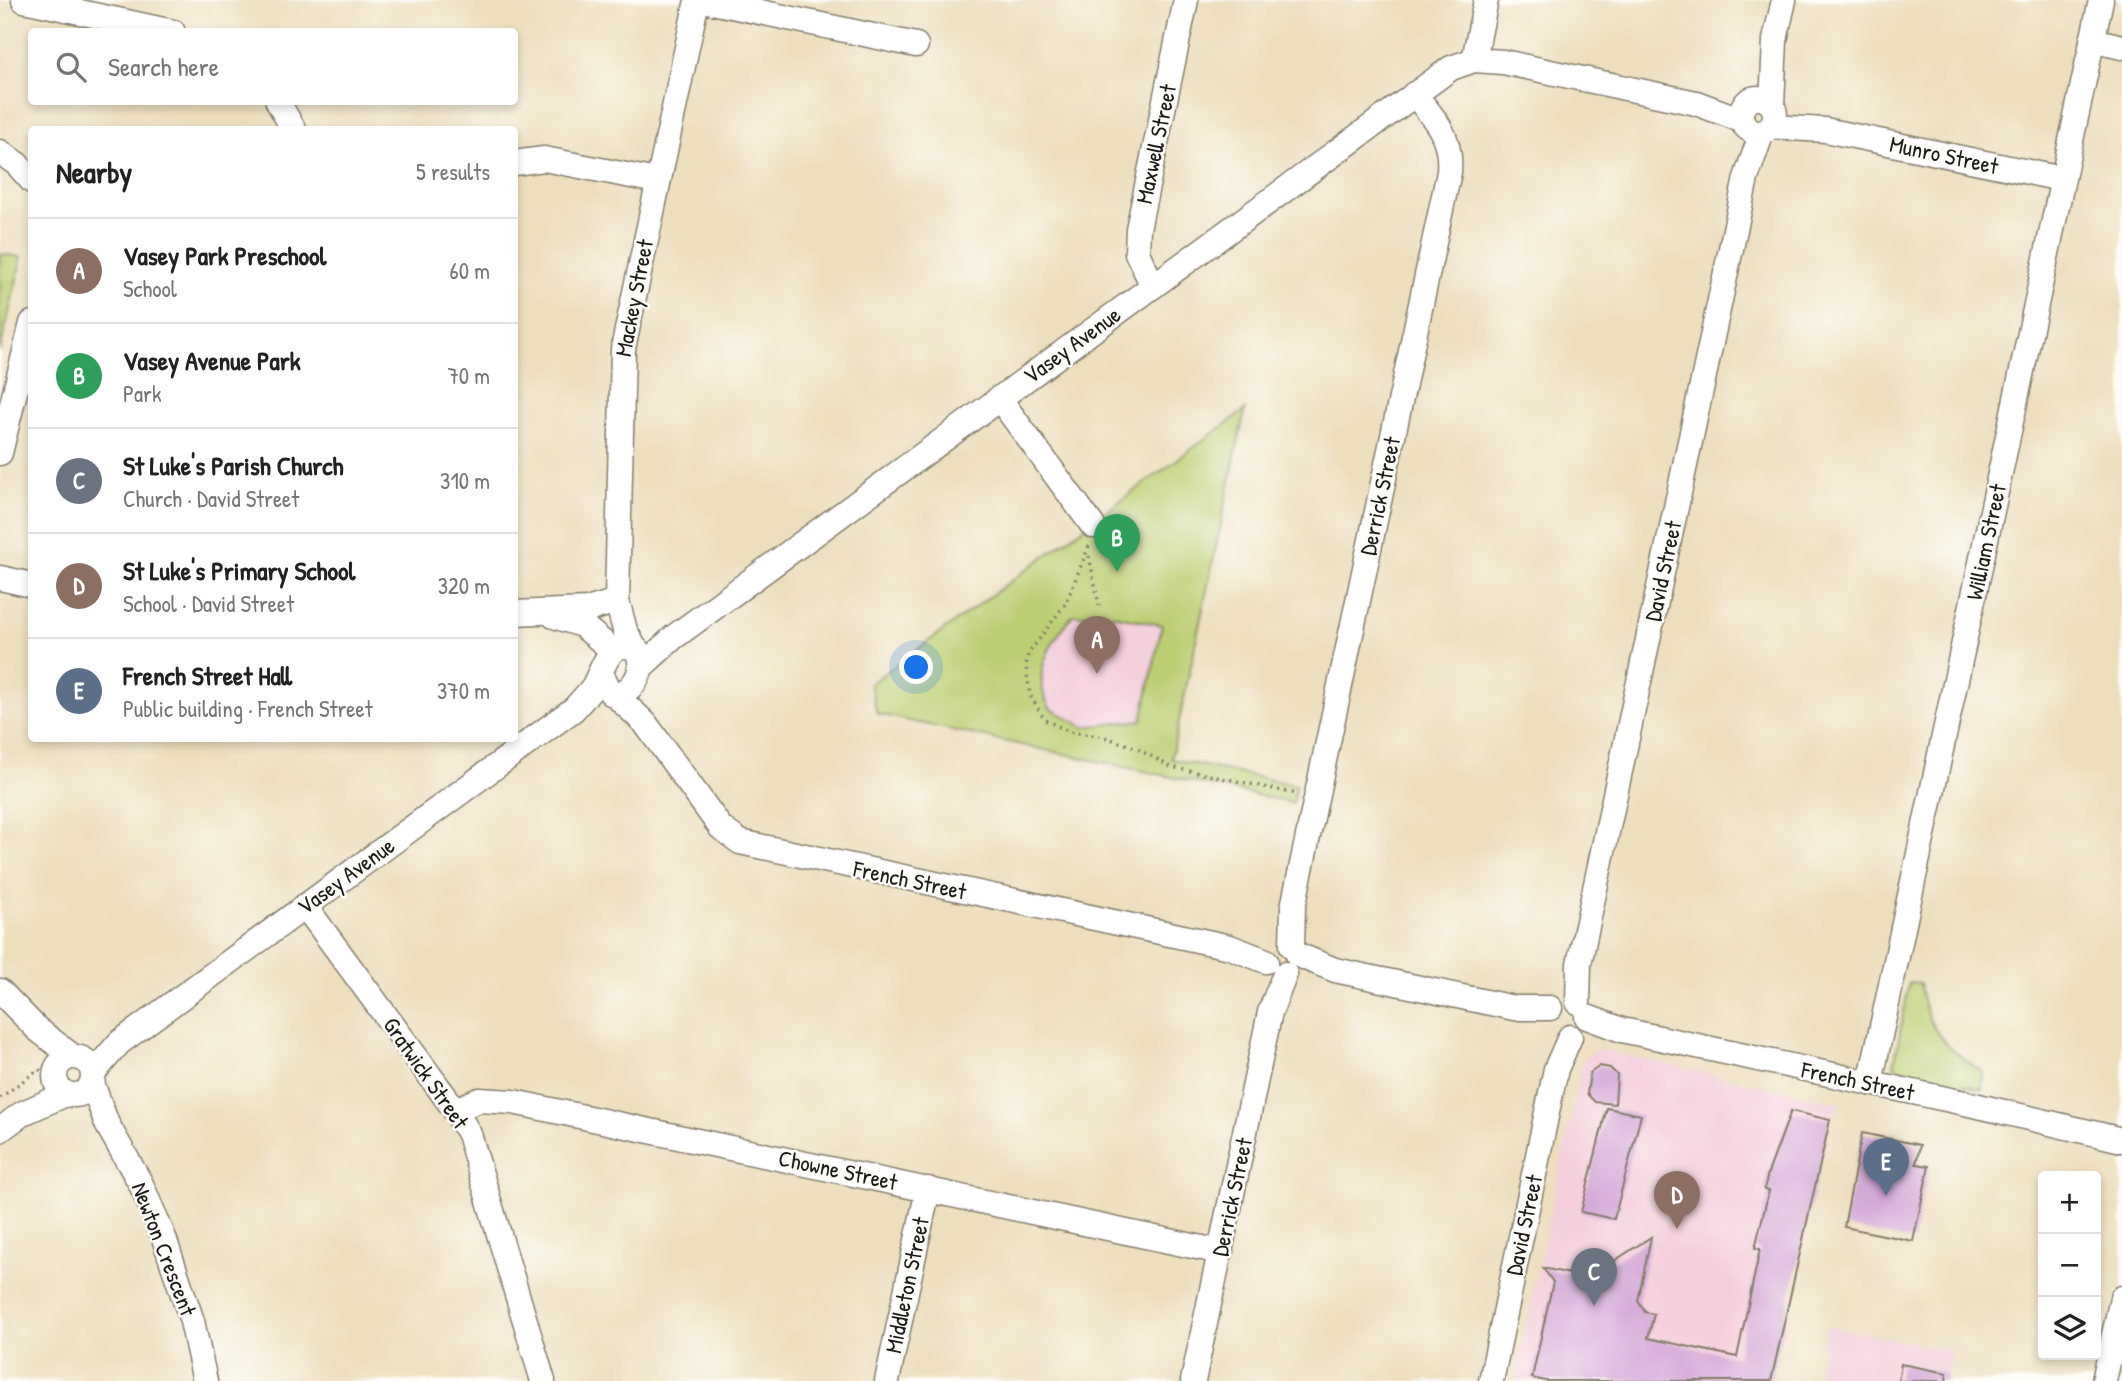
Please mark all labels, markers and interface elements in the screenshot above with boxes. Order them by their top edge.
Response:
search box [28,28,518,105]
icon: search [52,48,90,86]
text: Search here [108,49,219,84]
street label: Maxwell Street [1128,80,1184,207]
street label: Munro Street [1887,128,2002,181]
text: Nearby [56,152,132,192]
text: 5 results [416,156,490,187]
street label: Mackey Street [607,236,660,359]
text: Vasey Park Preschool [123,238,326,273]
text: A [73,255,85,286]
text: 60 m [450,255,490,286]
text: School [123,273,177,304]
street label: Vasey Avenue [1017,299,1127,390]
text: Vasey Avenue Park [123,343,301,378]
text: B [73,360,85,391]
text: 70 m [447,360,490,391]
text: Park [123,378,161,409]
street label: Derrick Street [1352,433,1407,558]
text: St Luke's Parish Church [123,448,343,483]
text: C [73,465,85,496]
text: 310 m [440,465,490,496]
street label: William Street [1958,480,2013,603]
text: Church · David Street [123,483,299,514]
pin: B [1094,514,1140,572]
street label: David Street [1637,517,1689,624]
text: St Luke's Primary School [123,553,355,588]
text: D [74,570,84,601]
text: 320 m [438,570,490,601]
text: School · David Street [123,588,294,619]
pin: A [1074,616,1120,674]
your location [899,650,933,684]
text: French Street Hall [123,658,292,693]
text: E [74,675,84,706]
text: 370 m [437,675,490,706]
text: Public building · French Street [123,693,373,724]
street label: Vasey Avenue [291,830,401,921]
street label: French Street [850,852,970,907]
street label: Gratwick Street [376,1011,477,1136]
street label: French Street [1798,1053,1918,1108]
street label: Derrick Street [1204,1134,1259,1259]
pin: E [1863,1138,1909,1196]
street label: Chowne Street [776,1142,901,1197]
street label: David Street [1498,1171,1550,1278]
pin: D [1654,1171,1700,1229]
map controls [2038,1171,2101,1360]
button: + [2038,1171,2101,1234]
street label: Newton Crescent [125,1178,205,1321]
street label: Middleton Street [877,1213,936,1356]
button: − [2038,1234,2101,1297]
pin: C [1571,1248,1617,1306]
button: layers [2038,1297,2101,1360]

